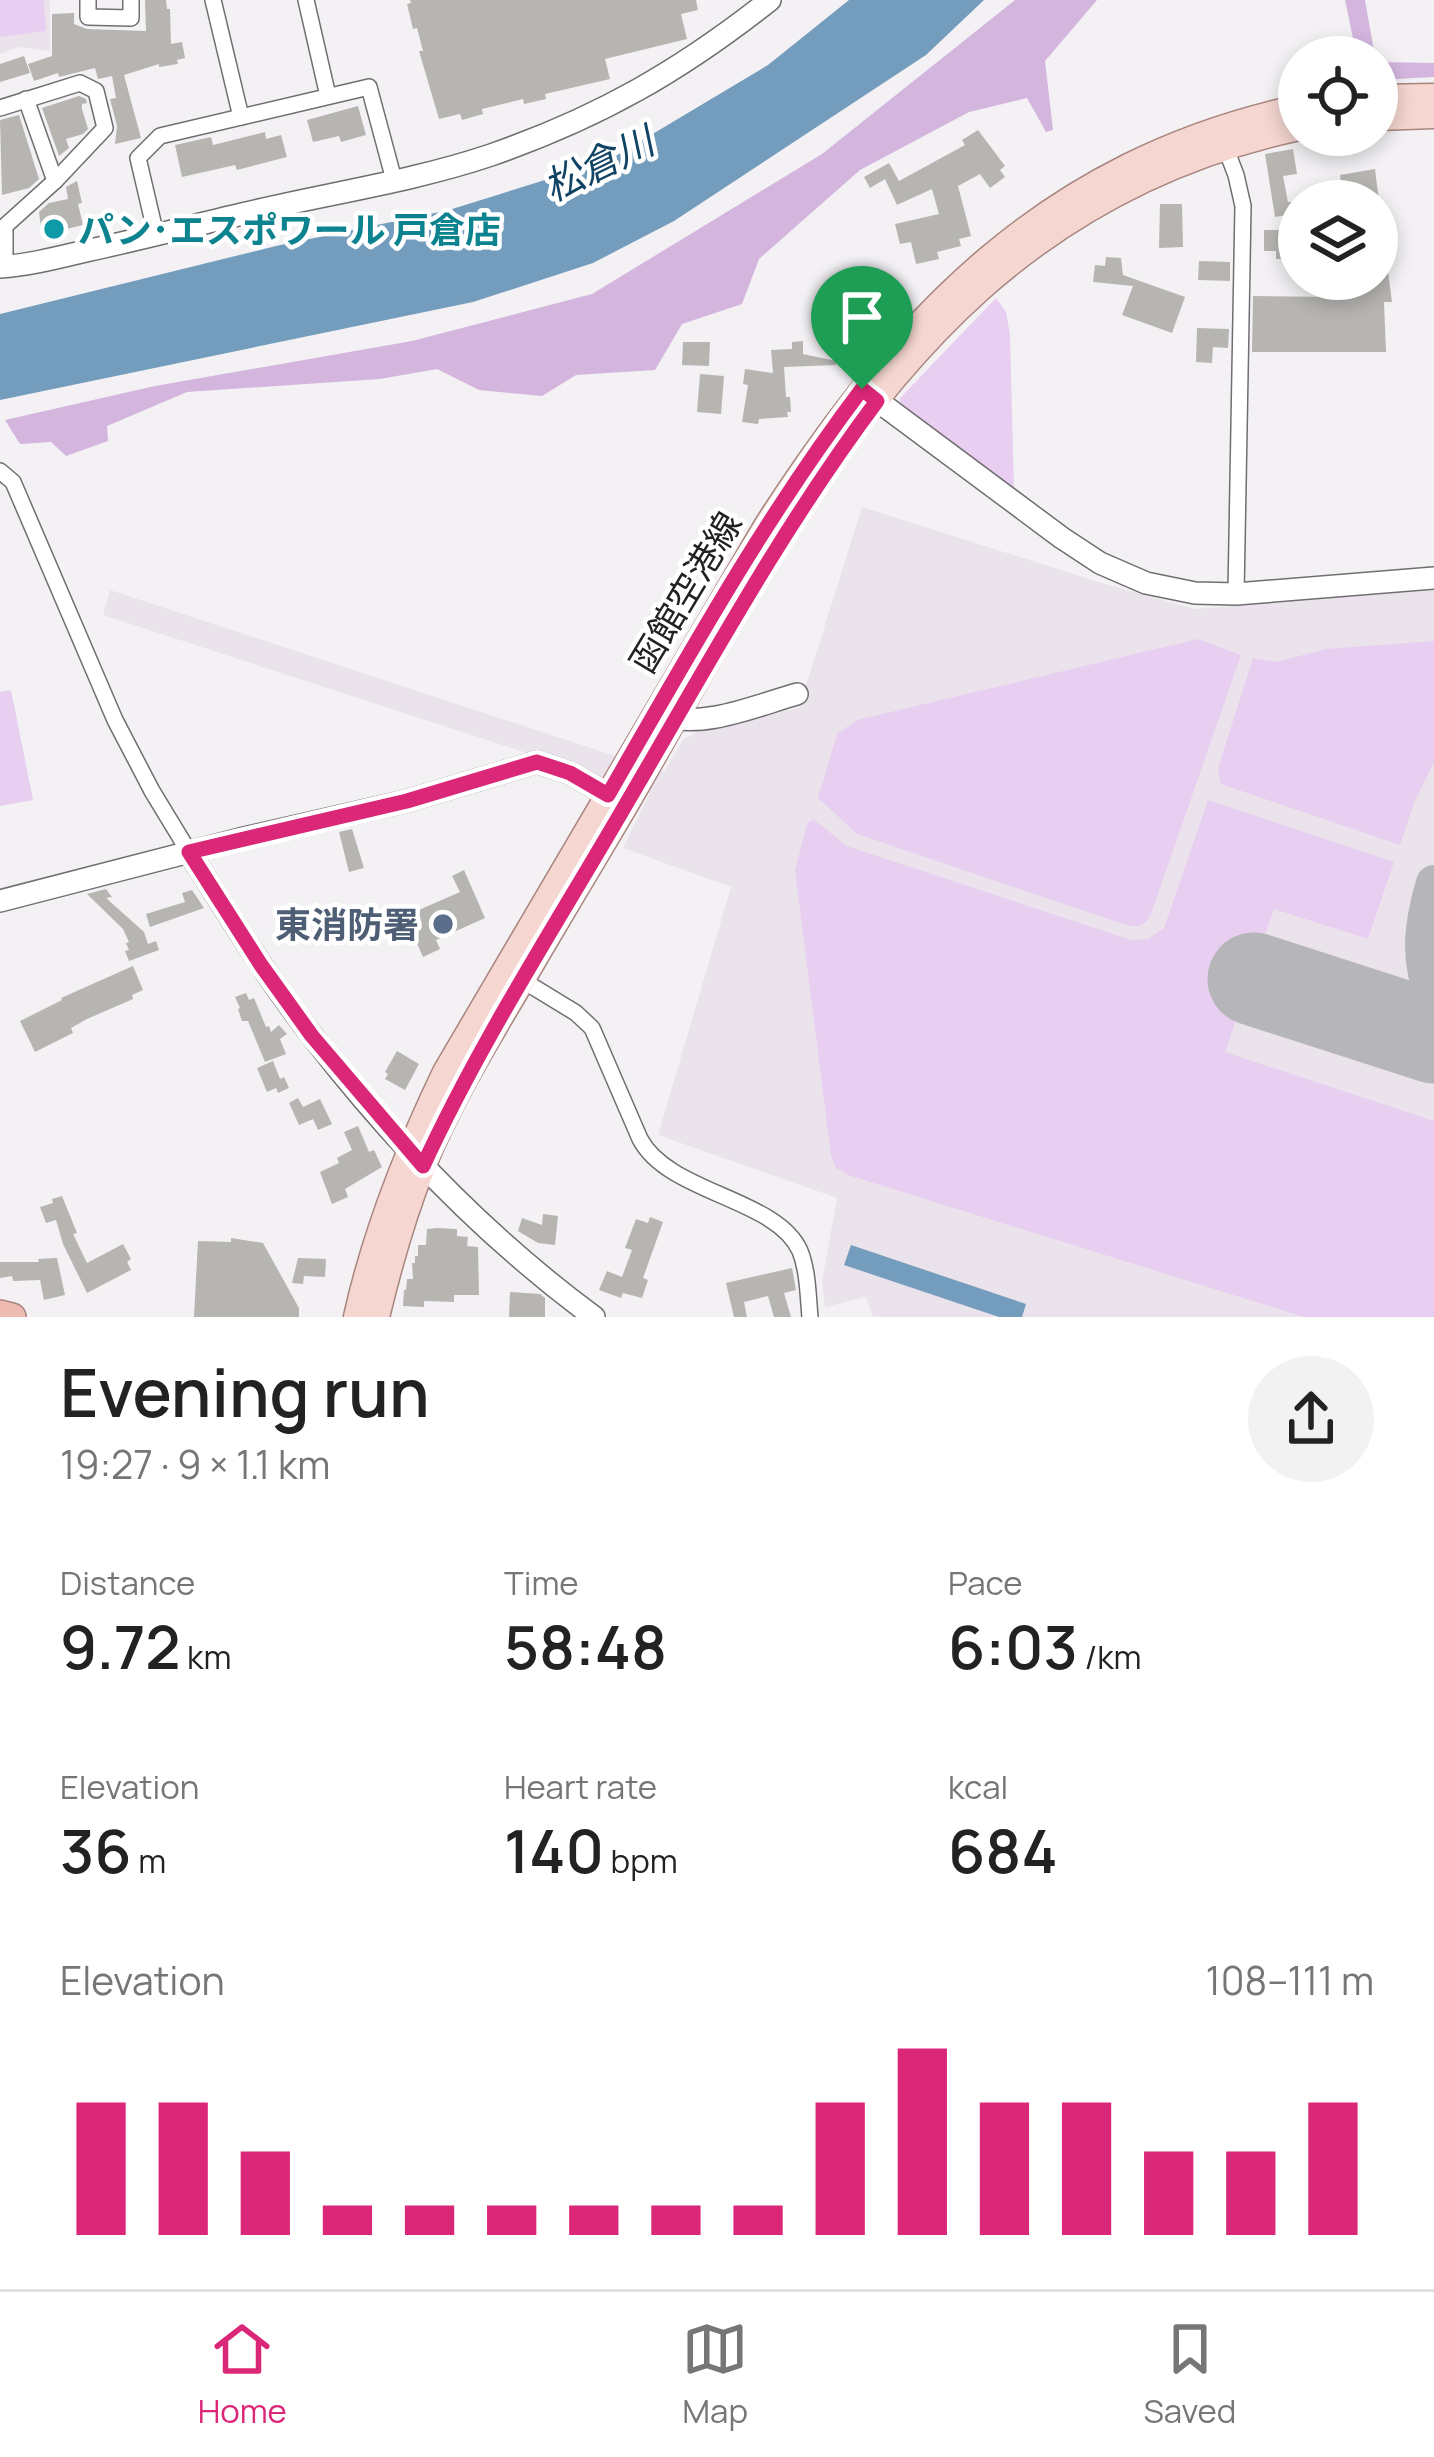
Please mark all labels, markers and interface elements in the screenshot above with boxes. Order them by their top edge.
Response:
map controls [1278,36,1398,300]
button: locate [1278,36,1398,156]
water label: 松倉川 [534,111,666,213]
button: layers [1278,180,1398,300]
place label: パン･エスポワール 戸倉店 [78,205,501,254]
marker: パン･エスポワール 戸倉店 [41,216,67,242]
pin [811,266,913,389]
icon: arrive [829,284,895,350]
street label: 函館空港線 [618,502,752,682]
place label: 東消防署 [275,900,419,949]
marker: 東消防署 [430,911,456,937]
text: Evening run [60,1347,430,1437]
button: share [1248,1356,1374,1482]
text: 19:27 · 9 × 1.1 km [60,1437,330,1491]
text: Distance [60,1560,195,1605]
text: Time [504,1560,579,1605]
text: Pace [948,1560,1023,1605]
text: 9.72 [60,1605,180,1687]
text: 58:48 [504,1605,667,1687]
text: 6:03 [948,1605,1078,1687]
text: km [180,1634,231,1679]
text: /km [1078,1634,1142,1679]
text: Elevation [60,1764,199,1809]
text: Heart rate [504,1764,657,1809]
text: kcal [948,1764,1008,1809]
text: 36 [60,1809,132,1891]
text: 140 [504,1809,604,1891]
text: 684 [948,1809,1058,1891]
text: m [132,1838,166,1883]
text: bpm [604,1838,678,1883]
text: Elevation [60,1953,225,2007]
text: 108–111 m [1206,1953,1374,2007]
tab: Home [198,2316,287,2433]
tab: Map [682,2316,748,2433]
tab: Saved [1143,2316,1236,2433]

